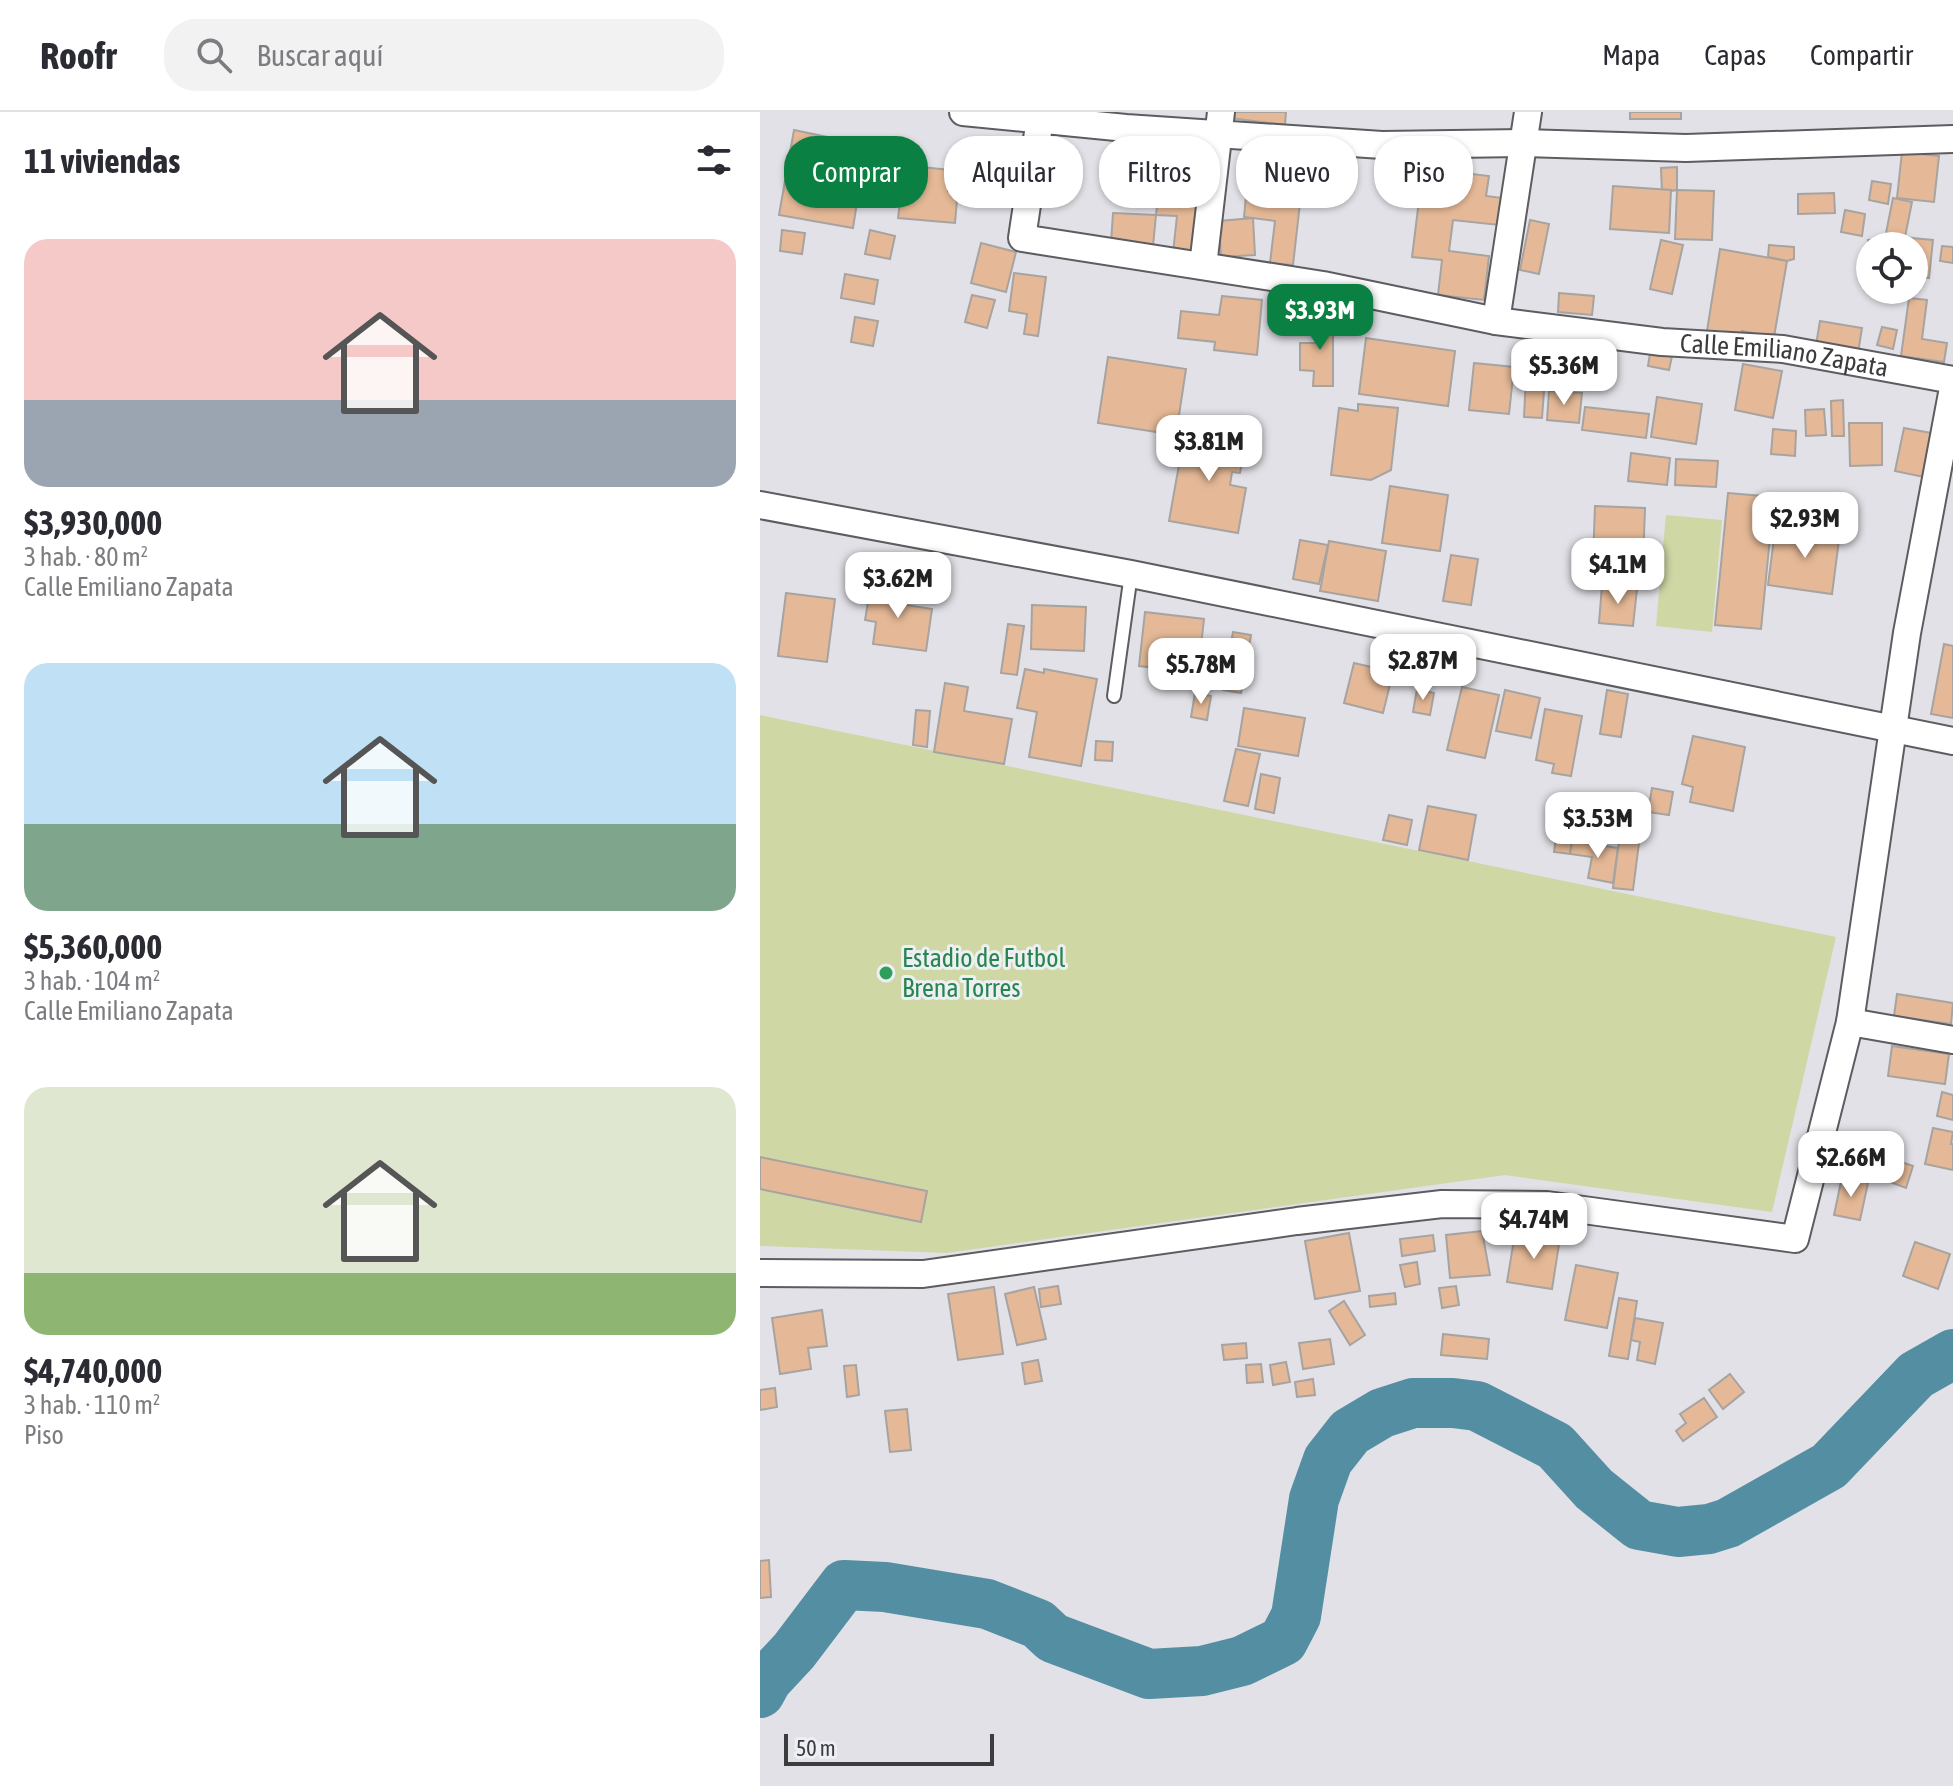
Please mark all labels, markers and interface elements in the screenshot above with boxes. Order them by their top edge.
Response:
search box [164,19,724,91]
icon: search [192,33,236,77]
text: Roofr [40,34,116,77]
text: Buscar aquí [256,38,383,72]
text: Mapa [1602,39,1660,71]
text: Capas [1704,39,1766,71]
text: Compartir [1810,39,1913,71]
chip: Comprar [784,136,928,208]
chip: Alquilar [944,136,1083,208]
chip: Filtros [1099,136,1220,208]
chip: Nuevo [1236,136,1358,208]
chip: Piso [1374,136,1473,208]
icon: filters [692,138,736,182]
text: 11 viviendas [24,141,180,180]
map controls [1856,232,1928,304]
button: locate [1856,232,1928,304]
pin: $3.93M [1255,284,1385,352]
icon: home [308,291,452,435]
text: $3.93M [1285,295,1355,325]
street label: Calle Emiliano Zapata [1679,328,1891,383]
pin: $5.36M [1499,339,1629,407]
text: $5.36M [1529,350,1599,380]
pin: $3.81M [1144,415,1274,483]
text: $3.81M [1174,426,1244,456]
pin: $2.93M [1740,492,1870,560]
text: $3,930,000 [24,503,162,542]
text: $2.93M [1770,503,1840,533]
pin: $4.1M [1562,538,1674,606]
text: 3 hab. · 80 m² [24,542,148,572]
text: $4.1M [1589,549,1647,579]
pin: $3.62M [833,552,963,620]
text: $3.62M [863,563,933,593]
text: Calle Emiliano Zapata [24,572,234,602]
pin: $2.87M [1358,634,1488,702]
pin: $5.78M [1136,638,1266,706]
text: $2.87M [1388,645,1458,675]
text: $5.78M [1166,649,1236,679]
icon: home [308,715,452,859]
pin: $3.53M [1533,792,1663,860]
text: $3.53M [1563,803,1633,833]
text: $5,360,000 [24,927,162,966]
place label: Estadio de Futbol Brena Torres [902,943,1065,1003]
marker: Estadio de Futbol Brena Torres [877,964,895,982]
text: 3 hab. · 104 m² [24,966,160,996]
text: Calle Emiliano Zapata [24,996,234,1026]
pin: $2.66M [1786,1131,1916,1199]
icon: home [308,1139,452,1283]
text: $2.66M [1816,1142,1886,1172]
pin: $4.74M [1469,1193,1599,1261]
text: $4.74M [1499,1204,1569,1234]
text: $4,740,000 [24,1351,162,1390]
text: 3 hab. · 110 m² [24,1390,160,1420]
text: Piso [24,1420,64,1450]
scale bar [784,1730,994,1766]
text: 50 m [796,1735,836,1761]

